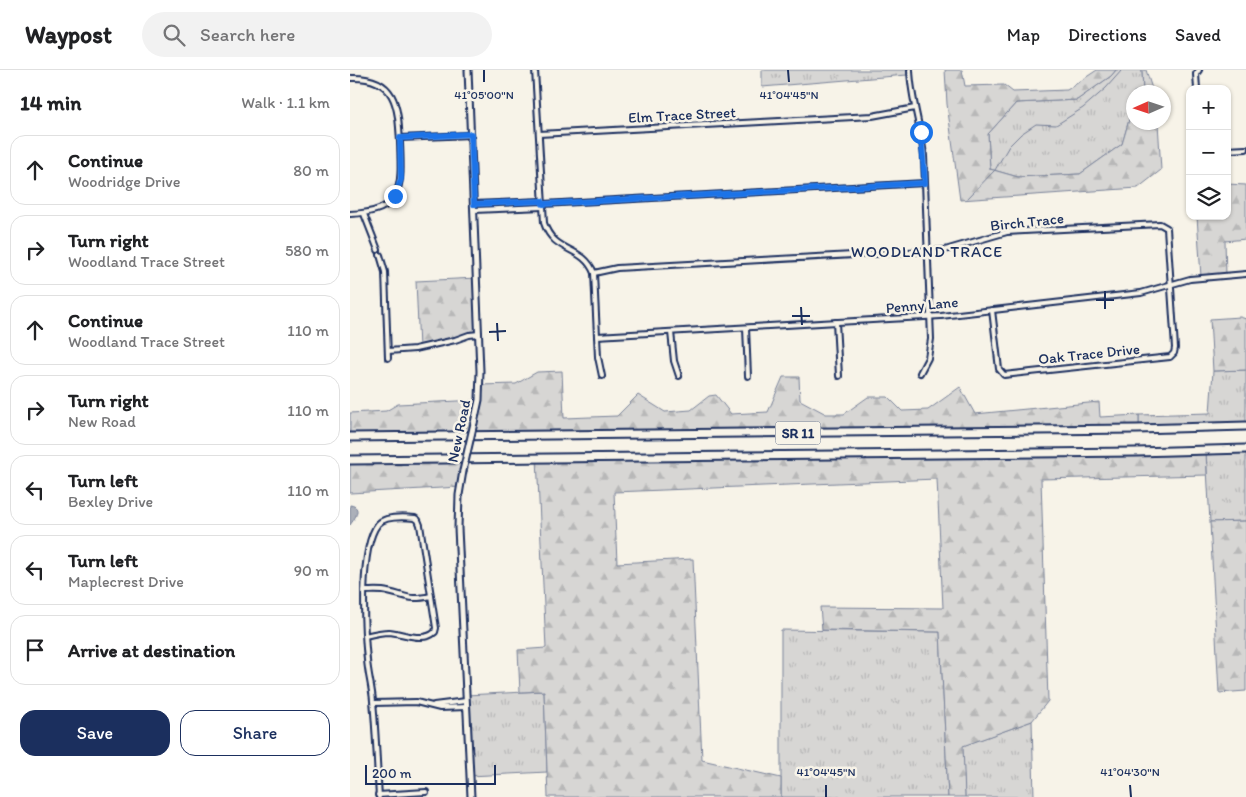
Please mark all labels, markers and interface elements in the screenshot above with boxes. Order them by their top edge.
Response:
search box [142,12,492,57]
text: Waypost [25,20,112,49]
icon: search [160,21,188,49]
text: Search here [200,23,295,46]
text: Map [1007,24,1040,46]
text: Directions [1068,24,1147,46]
text: Saved [1175,24,1221,46]
north arrow [1126,85,1171,130]
map controls [1186,85,1231,220]
button: + [1186,85,1231,130]
text: 41°05'00"N [454,88,514,102]
text: 41°04'45"N [759,88,819,102]
text: 14 min [20,90,81,115]
text: Walk · 1.1 km [241,93,330,112]
street label: Elm Trace Street [628,103,737,127]
route start [910,121,933,144]
button: − [1186,130,1231,175]
text: Continue [68,149,143,172]
icon: ahead [21,156,49,184]
text: 80 m [293,161,329,180]
text: Woodridge Drive [68,172,180,191]
button: layers [1186,175,1231,220]
route end [384,185,407,208]
street label: Birch Trace [989,209,1065,235]
text: Turn right [68,229,149,252]
icon: right [21,236,49,264]
text: 580 m [285,241,329,260]
district label: WOODLAND TRACE [851,242,1003,261]
text: Woodland Trace Street [68,252,225,271]
street label: Penny Lane [885,293,959,317]
text: Continue [68,309,143,332]
icon: ahead [21,316,49,344]
text: 110 m [287,321,329,340]
text: Woodland Trace Street [68,332,225,351]
street label: Oak Trace Drive [1037,340,1141,368]
text: Turn right [68,389,149,412]
icon: right [21,396,49,424]
street label: New Road [444,398,474,464]
text: 110 m [287,401,329,420]
text: New Road [68,412,136,431]
road number: SR 11 [776,422,820,444]
text: Turn left [68,469,138,492]
icon: left [21,476,49,504]
text: 110 m [287,481,329,500]
text: Bexley Drive [68,492,153,511]
text: Turn left [68,549,138,572]
icon: left [21,556,49,584]
text: 90 m [294,561,329,580]
text: Maplecrest Drive [68,572,184,591]
icon: arrive [21,636,49,664]
text: Arrive at destination [68,639,235,662]
button: Save [20,710,170,756]
button: Share [180,710,330,756]
scale bar [365,762,496,785]
text: 200 m [372,765,412,782]
text: 41°04'45"N [796,765,856,779]
text: 41°04'30"N [1100,765,1160,779]

